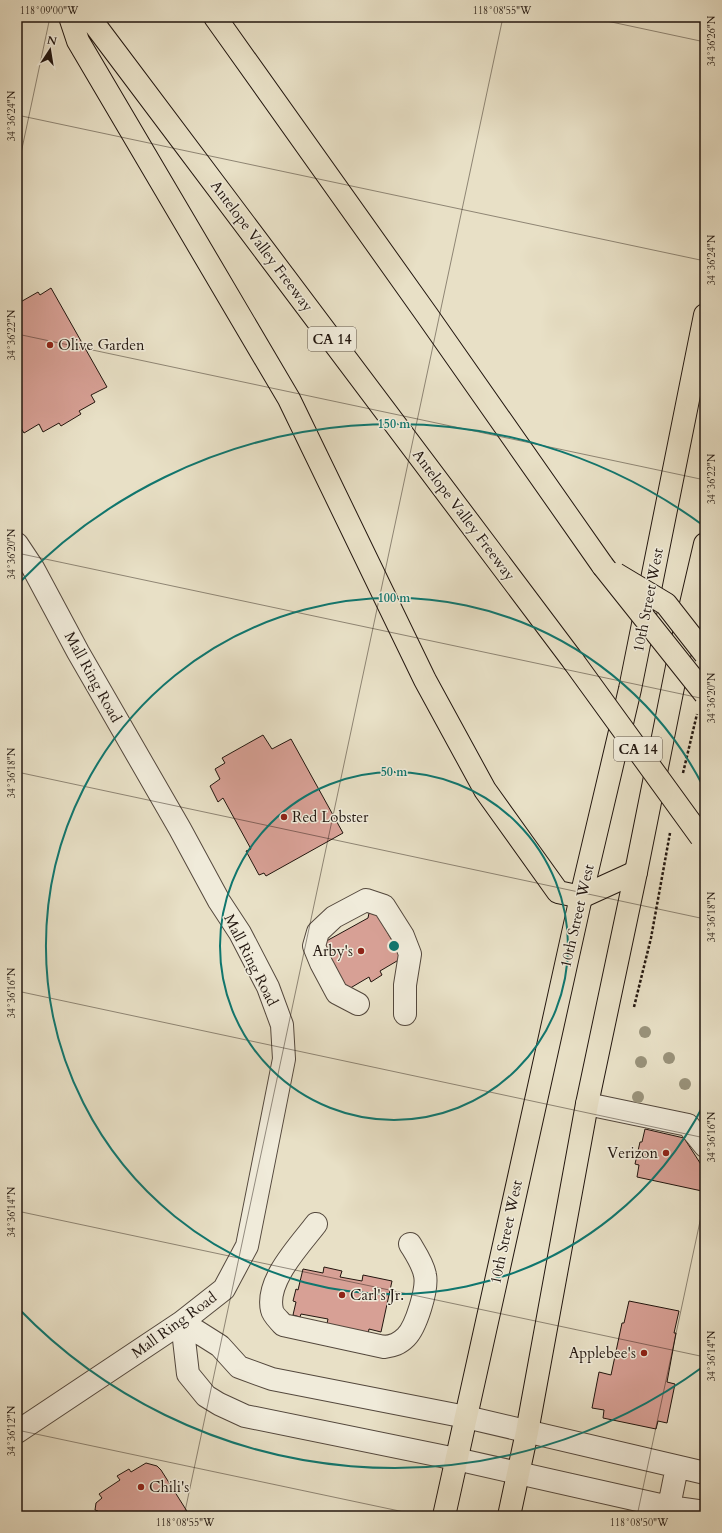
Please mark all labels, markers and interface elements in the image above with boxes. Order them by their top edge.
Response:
text: 118°09'00"W [20,4,79,18]
text: 118°08'55"W [473,4,532,18]
text: 34°36'26"N [705,15,719,66]
north arrow [30,30,70,70]
text: N [46,32,59,49]
text: 34°36'24"N [5,90,19,141]
street label: Antelope Valley Freeway [206,176,318,316]
text: 34°36'24"N [705,234,719,285]
text: 34°36'22"N [5,309,19,360]
road number: CA 14 [308,327,356,351]
place label: Olive Garden [58,335,145,355]
marker: Olive Garden [45,340,55,350]
text: 150 m [378,416,411,432]
street label: Antelope Valley Freeway [408,445,520,585]
text: 34°36'22"N [705,453,719,504]
text: 34°36'20"N [5,528,19,579]
street label: 10th Street West [628,546,668,654]
text: 100 m [378,590,411,606]
street label: Mall Ring Road [60,628,126,726]
text: 34°36'20"N [705,672,719,723]
road number: CA 14 [614,737,662,761]
text: 34°36'18"N [5,747,19,798]
text: 50 m [381,764,408,780]
place label: Red Lobster [292,807,369,827]
marker: Red Lobster [279,812,289,822]
street label: 10th Street West [555,862,599,970]
text: 34°36'18"N [705,891,719,942]
street label: Mall Ring Road [219,911,283,1009]
centre of rings [387,939,401,953]
place label: Arby's [312,941,353,961]
marker: Arby's [356,946,366,956]
text: 34°36'16"N [5,967,19,1018]
text: 34°36'16"N [705,1111,719,1162]
place label: Verizon [607,1143,658,1163]
marker: Verizon [661,1148,671,1158]
street label: 10th Street West [485,1178,527,1286]
text: 34°36'14"N [5,1186,19,1237]
place label: Carl's Jr. [350,1285,404,1305]
street label: Mall Ring Road [127,1287,221,1363]
marker: Carl's Jr. [337,1290,347,1300]
text: 34°36'14"N [705,1330,719,1381]
place label: Applebee's [569,1343,636,1363]
marker: Applebee's [639,1348,649,1358]
text: 34°36'12"N [5,1405,19,1456]
place label: Chili's [149,1477,189,1497]
marker: Chili's [136,1482,146,1492]
text: 118°08'55"W [156,1516,215,1530]
text: 118°08'50"W [610,1516,669,1530]

